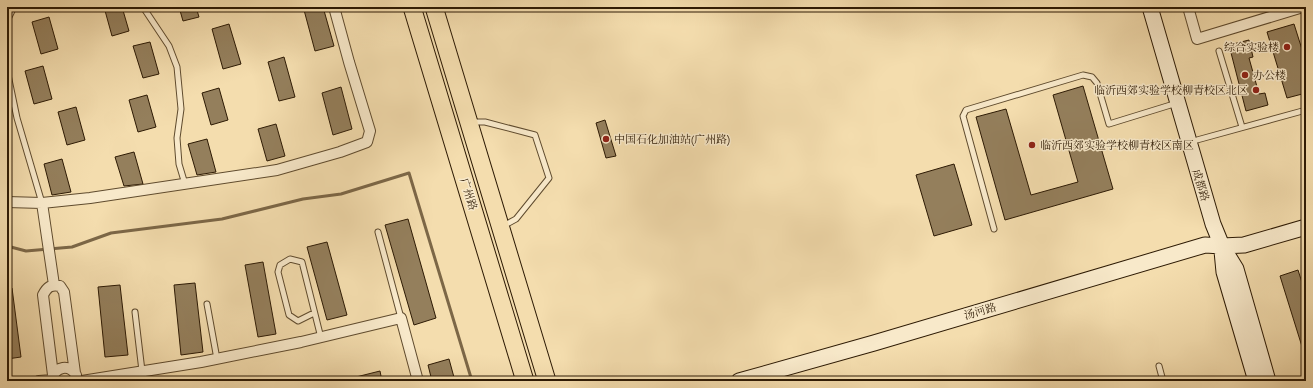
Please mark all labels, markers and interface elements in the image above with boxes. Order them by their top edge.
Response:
place label: 综合实验楼 [1224,41,1279,54]
marker: 综合实验楼 [1282,42,1292,52]
place label: 办公楼 [1253,69,1286,82]
marker: 办公楼 [1240,70,1250,80]
place label: 临沂西郊实验学校柳青校区北区 [1094,84,1248,97]
marker: 临沂西郊实验学校柳青校区北区 [1251,85,1261,95]
place label: 中国石化加油站(广州路) [614,133,730,146]
marker: 中国石化加油站(广州路) [601,134,611,144]
place label: 临沂西郊实验学校柳青校区南区 [1040,139,1194,152]
marker: 临沂西郊实验学校柳青校区南区 [1027,140,1037,150]
street label: 成都路 [1189,167,1212,203]
street label: 广州路 [457,176,480,212]
street label: 汤河路 [962,301,998,322]

